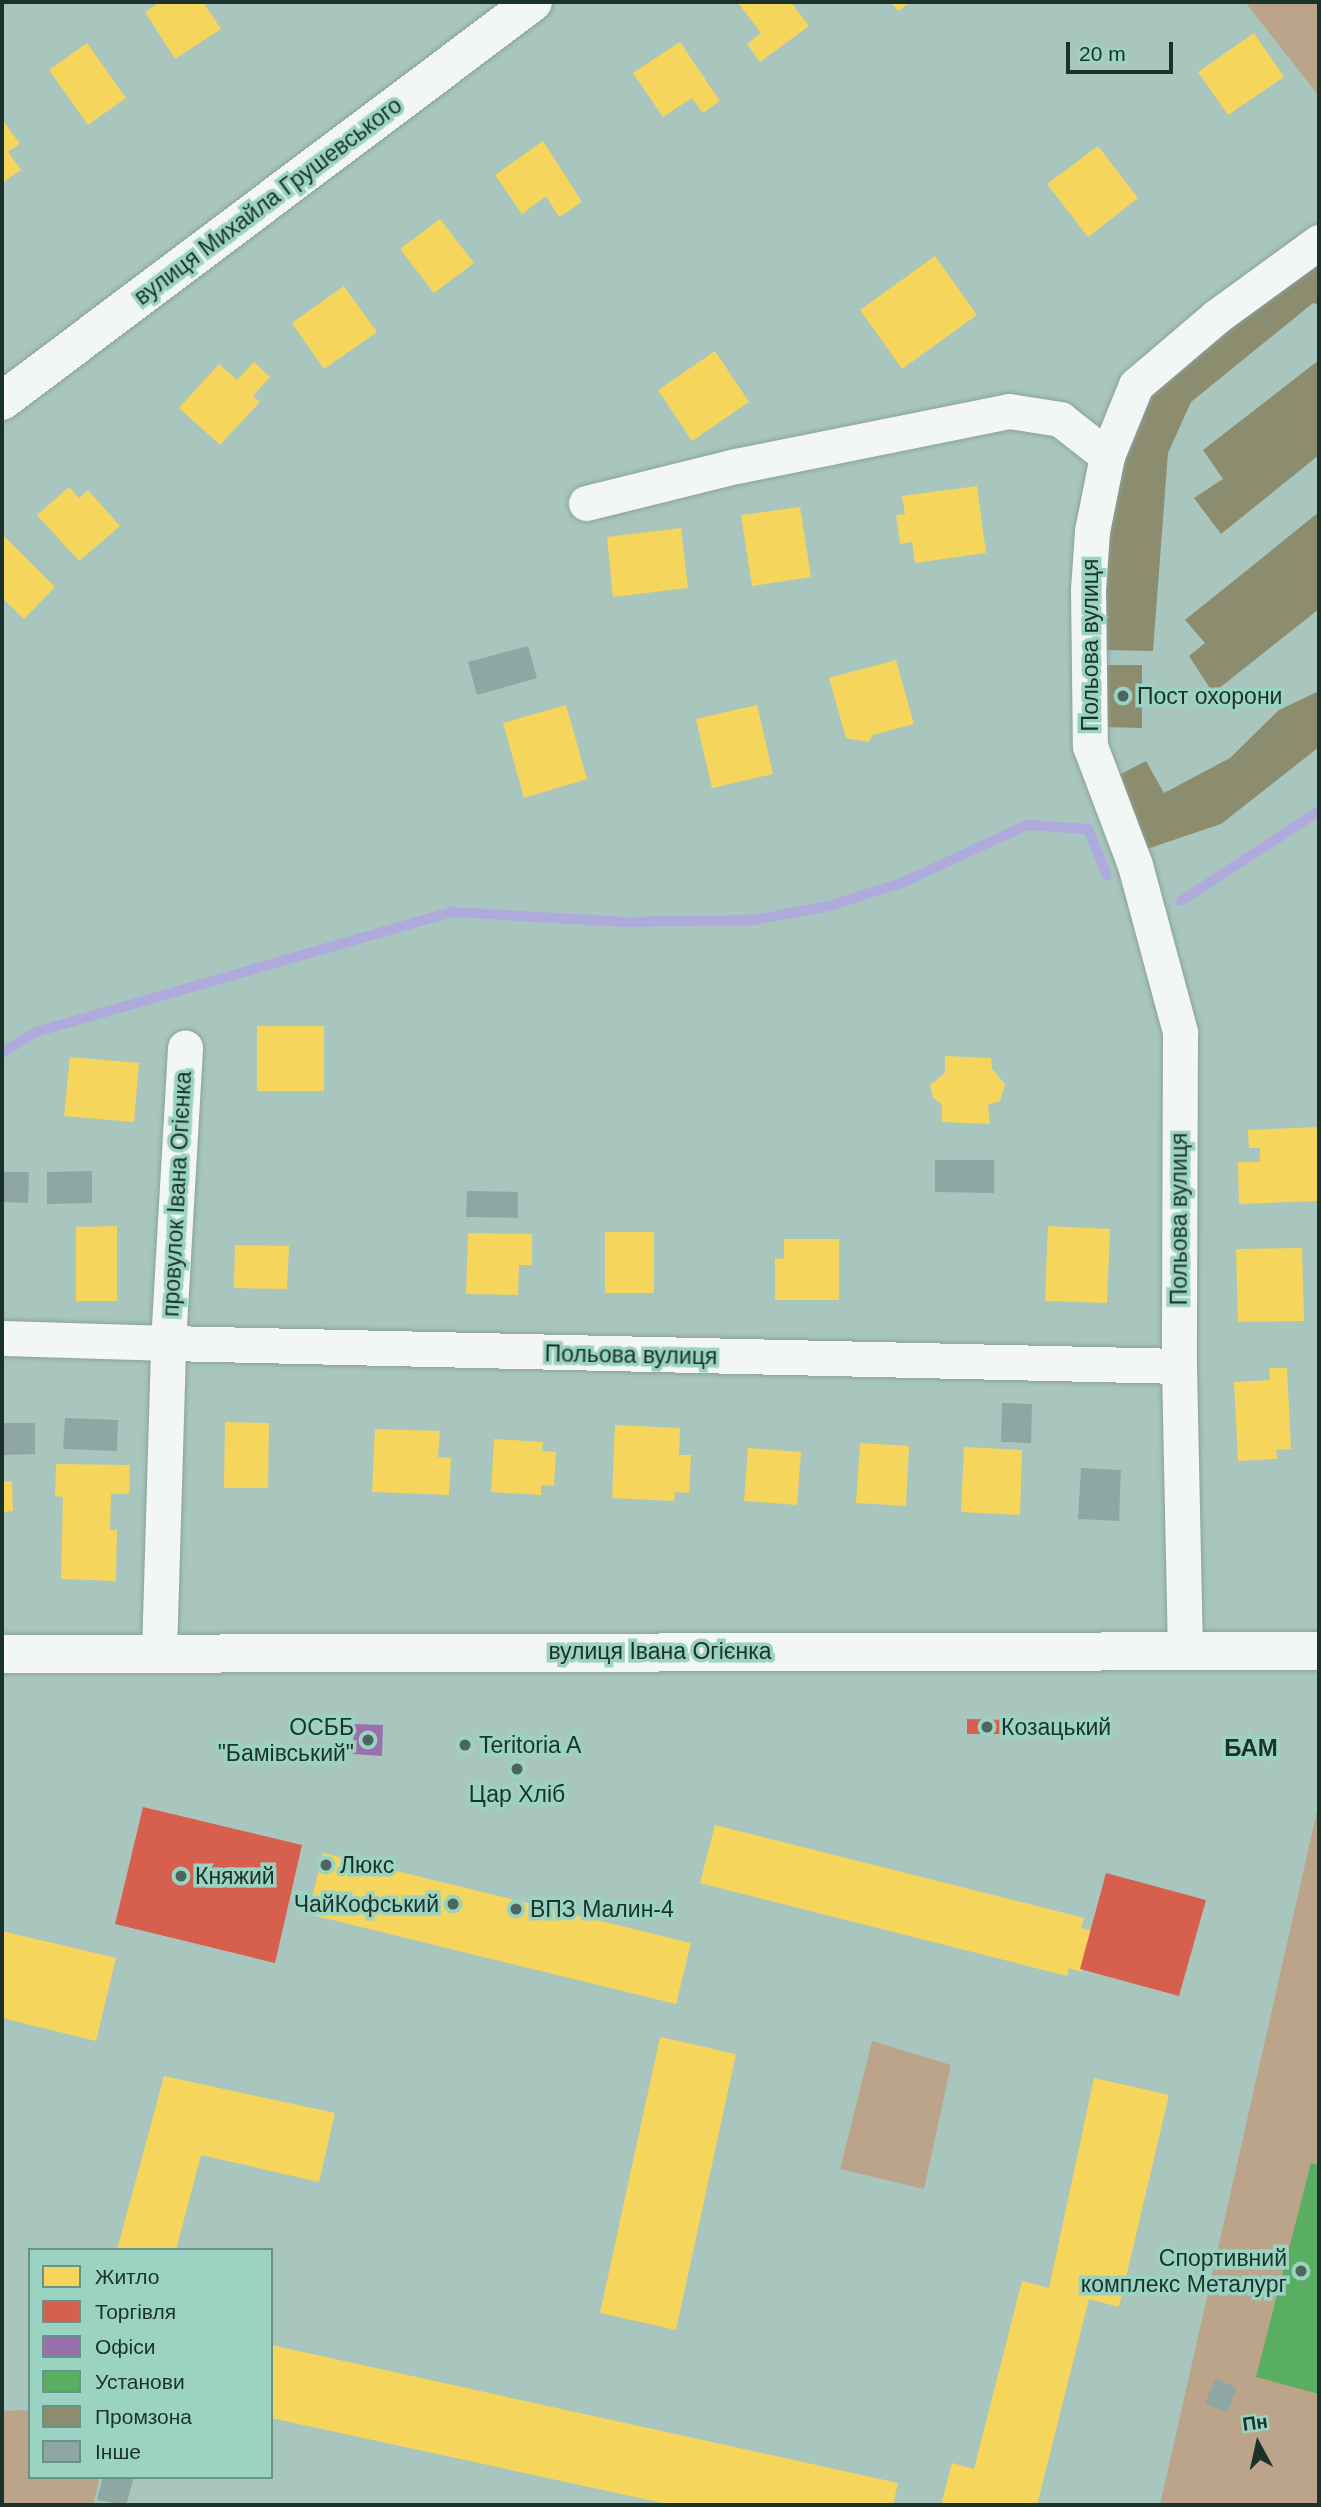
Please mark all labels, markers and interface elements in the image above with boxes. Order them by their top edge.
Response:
scale bar [1069,28,1176,72]
text: 20 m [1079,42,1126,65]
street label: вулиця Михайла Грушевського [129,91,407,311]
street label: Польова вулиця [1076,559,1104,731]
place label: Пост охорони [1137,682,1282,710]
marker: Пост охорони [1115,688,1131,704]
street label: провулок Івана Огієнка [157,1071,197,1317]
street label: Польова вулиця [1165,1133,1193,1305]
street label: Польова вулиця [544,1340,718,1370]
street label: вулиця Івана Огієнка [548,1637,772,1665]
place label: ОСББ "Бамівський" [218,1713,354,1767]
place label: Козацький [1001,1713,1111,1741]
marker: Козацький [979,1719,995,1735]
place label: Teritoria A [479,1731,583,1759]
marker: ОСББ "Бамівський" [360,1732,376,1748]
district label: БАМ [1224,1734,1278,1762]
marker: Teritoria A [457,1737,473,1753]
marker: Цар Хліб [509,1761,525,1777]
place label: Цар Хліб [469,1780,565,1808]
place label: Люкс [340,1851,394,1879]
marker: Люкс [318,1857,334,1873]
place label: Княжий [195,1862,275,1890]
marker: Княжий [173,1868,189,1884]
place label: ЧайКофський [294,1890,439,1918]
place label: ВПЗ Малин-4 [530,1895,674,1923]
marker: ЧайКофський [445,1896,461,1912]
marker: ВПЗ Малин-4 [508,1901,524,1917]
place label: Спортивний комплекс Металург [1081,2244,1287,2298]
legend [28,2248,273,2479]
marker: Спортивний комплекс Металург [1293,2263,1309,2279]
text: Житло [95,2265,159,2288]
text: Торгівля [95,2300,176,2323]
text: Офіси [95,2335,156,2358]
text: Установи [95,2370,185,2393]
text: Промзона [95,2405,192,2428]
north arrow [1223,2409,1293,2479]
text: Пн [1241,2411,1269,2435]
text: Інше [95,2440,141,2463]

